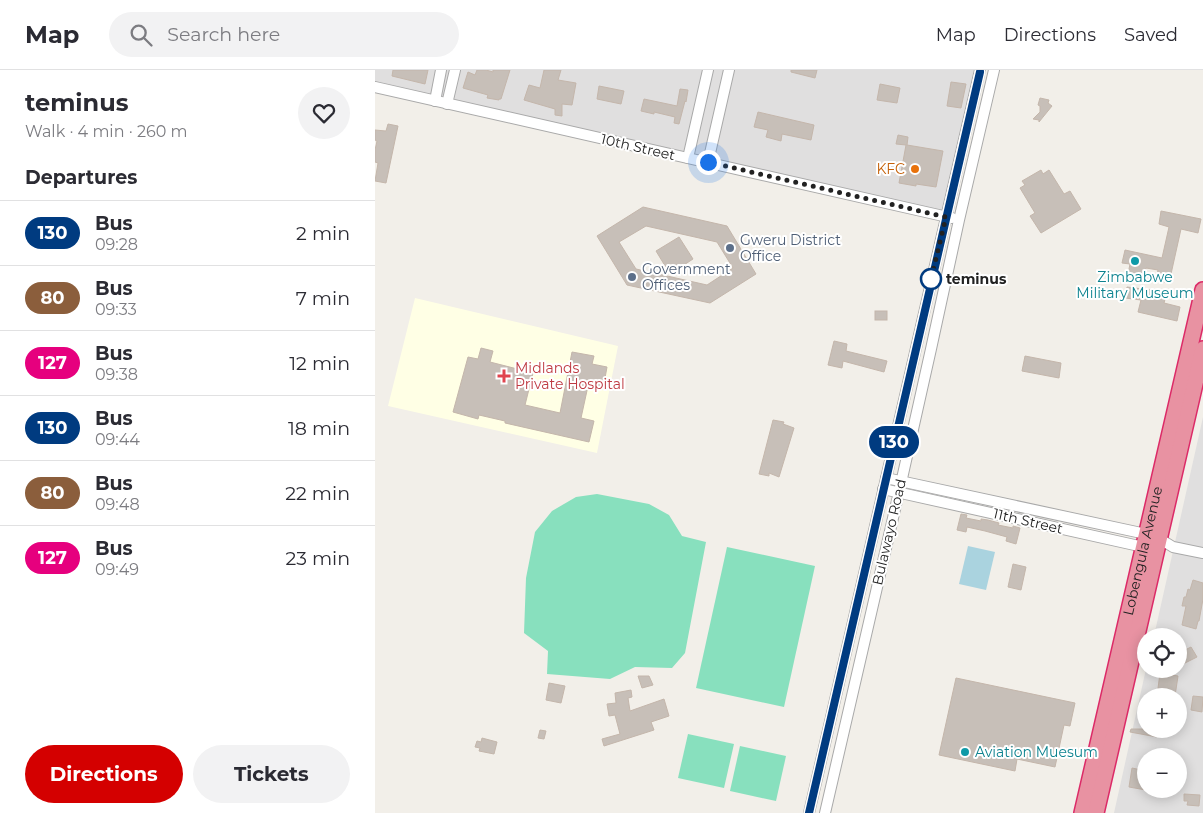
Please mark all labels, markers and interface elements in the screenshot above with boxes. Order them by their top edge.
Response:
search box [109,12,459,57]
text: Map [25,20,79,49]
icon: search [127,21,155,49]
text: Search here [167,23,280,46]
text: Map [936,24,976,46]
text: Directions [1004,24,1096,46]
text: Saved [1124,24,1178,46]
button: heart [298,87,350,139]
text: teminus [25,88,128,117]
text: Walk · 4 min · 260 m [25,122,187,141]
street label: 10th Street [599,130,677,164]
your location [696,150,721,175]
place label: KFC [876,160,905,178]
marker: KFC [909,163,921,175]
text: Departures [25,166,137,189]
text: Bus [95,212,133,235]
text: 130 [38,222,67,244]
text: 2 min [296,222,350,245]
place label: Gweru District Office [740,231,841,265]
text: 09:28 [95,235,138,254]
marker: Gweru District Office [724,242,736,254]
marker: Zimbabwe Military Museum [1129,255,1141,267]
place label: Government Offices [642,260,731,294]
marker: teminus [920,268,942,290]
place label: Zimbabwe Military Museum [1076,268,1194,302]
place label: teminus [946,270,1007,288]
marker: Government Offices [626,271,638,283]
text: Bus [95,277,133,300]
text: 80 [40,287,65,309]
text: 7 min [296,287,350,310]
text: 09:33 [95,300,137,319]
text: Bus [95,342,133,365]
text: 127 [38,352,67,374]
text: 12 min [289,352,350,375]
place label: Midlands Private Hospital [515,359,625,393]
text: 09:38 [95,365,138,384]
marker: Midlands Private Hospital [497,369,511,383]
text: Bus [95,407,133,430]
text: 130 [38,417,67,439]
text: 18 min [288,417,350,440]
line badge: 130 [865,426,923,458]
text: 09:44 [95,430,140,449]
text: 130 [879,431,909,453]
text: Bus [95,472,133,495]
street label: Bulawayo Road [868,477,910,587]
text: 80 [40,482,65,504]
text: 22 min [285,482,350,505]
street label: Lobengula Avenue [1119,485,1166,617]
text: 09:48 [95,495,140,514]
street label: 11th Street [991,504,1065,538]
text: Bus [95,537,133,560]
text: 127 [38,547,67,569]
text: 23 min [285,547,350,570]
text: 09:49 [95,560,139,579]
map controls [1137,628,1187,798]
button: locate [1137,628,1187,678]
button: + [1137,688,1187,738]
place label: Aviation Muesum [975,743,1098,761]
button: Directions [25,745,183,803]
button: Tickets [193,745,350,803]
marker: Aviation Muesum [959,746,971,758]
button: − [1137,748,1187,798]

